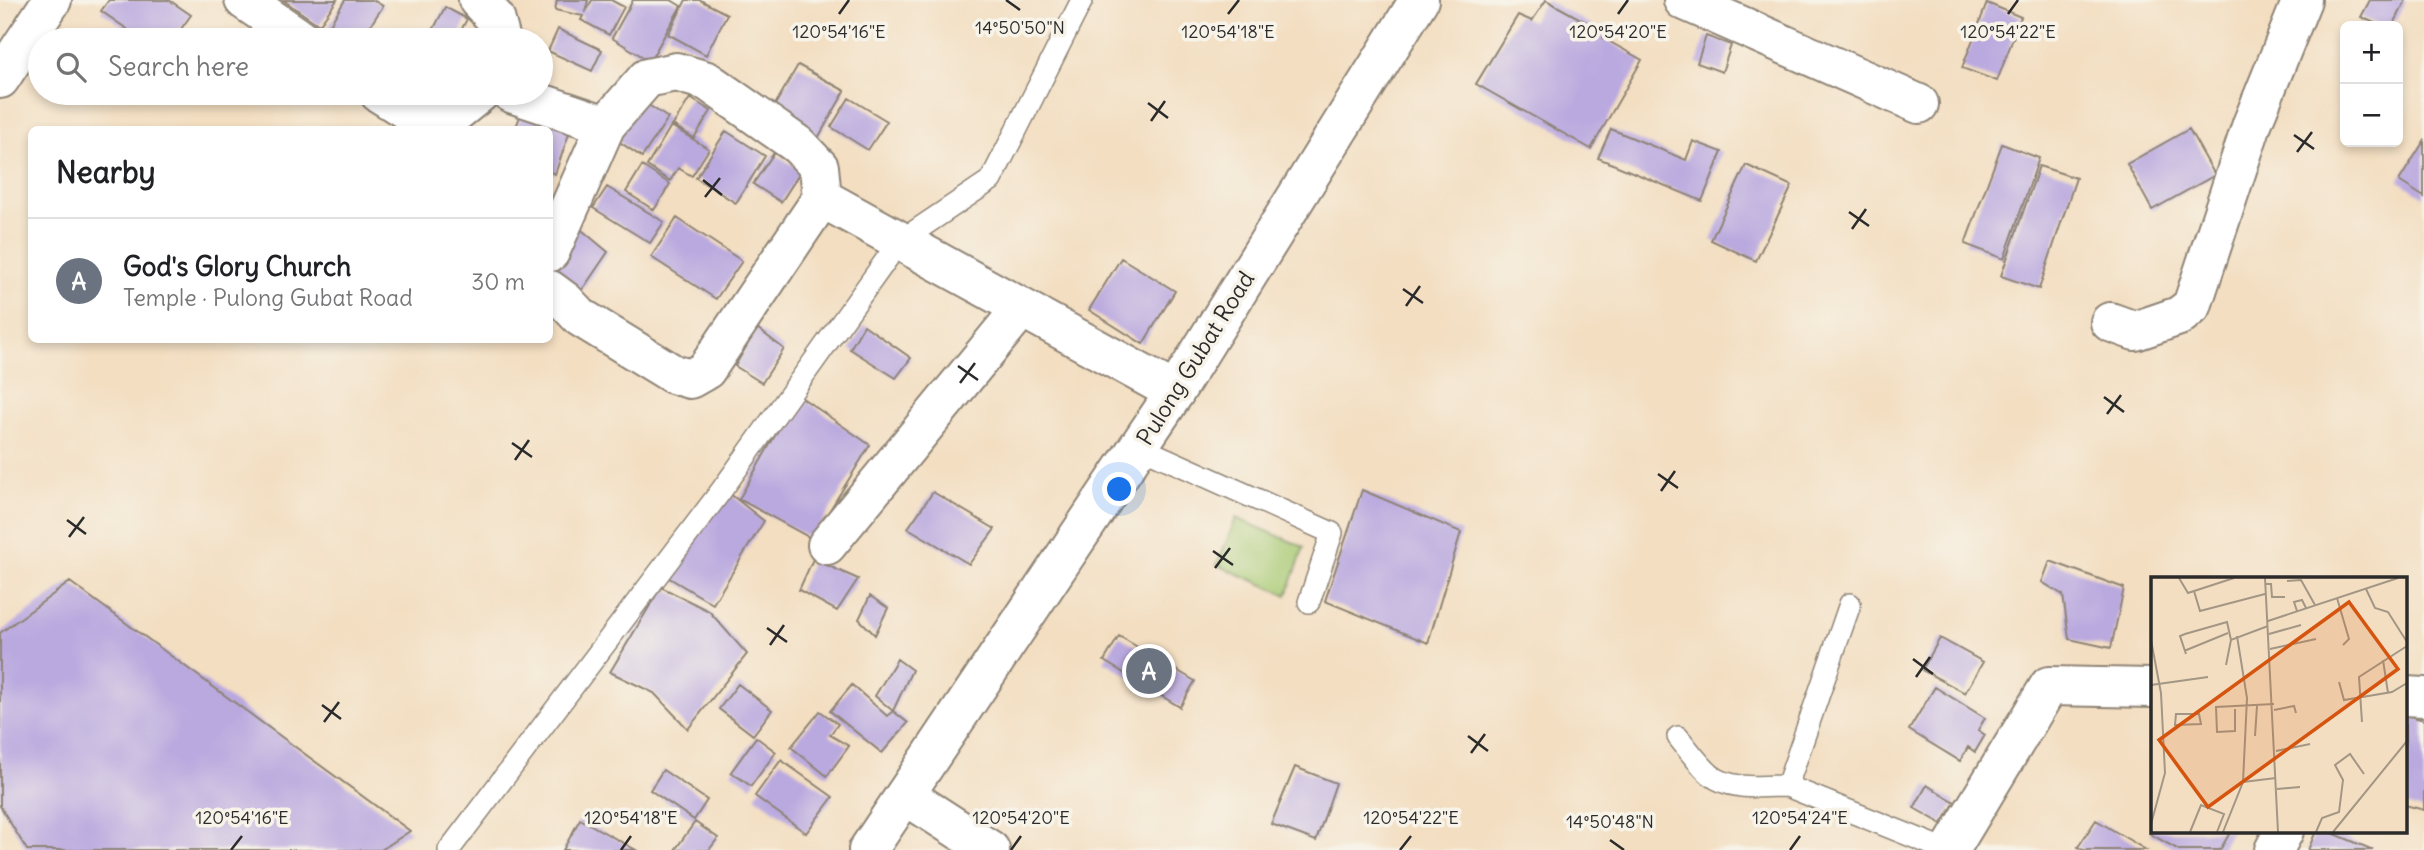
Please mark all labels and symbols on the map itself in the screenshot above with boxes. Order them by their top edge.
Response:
text: 14°50'50"N [975,16,1065,39]
text: 120°54'16"E [792,20,886,43]
text: 120°54'18"E [1181,20,1275,43]
text: 120°54'20"E [1569,20,1667,43]
text: 120°54'22"E [1960,20,2056,43]
street label: Pulong Gubat Road [1130,266,1260,450]
your location [1102,472,1136,506]
inset map [2151,577,2406,832]
pin: A [1126,645,1172,697]
text: 120°54'16"E [195,806,289,829]
text: 120°54'18"E [584,806,678,829]
text: 120°54'20"E [972,806,1070,829]
text: 120°54'22"E [1363,806,1459,829]
text: 120°54'24"E [1752,806,1848,829]
text: 14°50'48"N [1566,810,1654,833]

